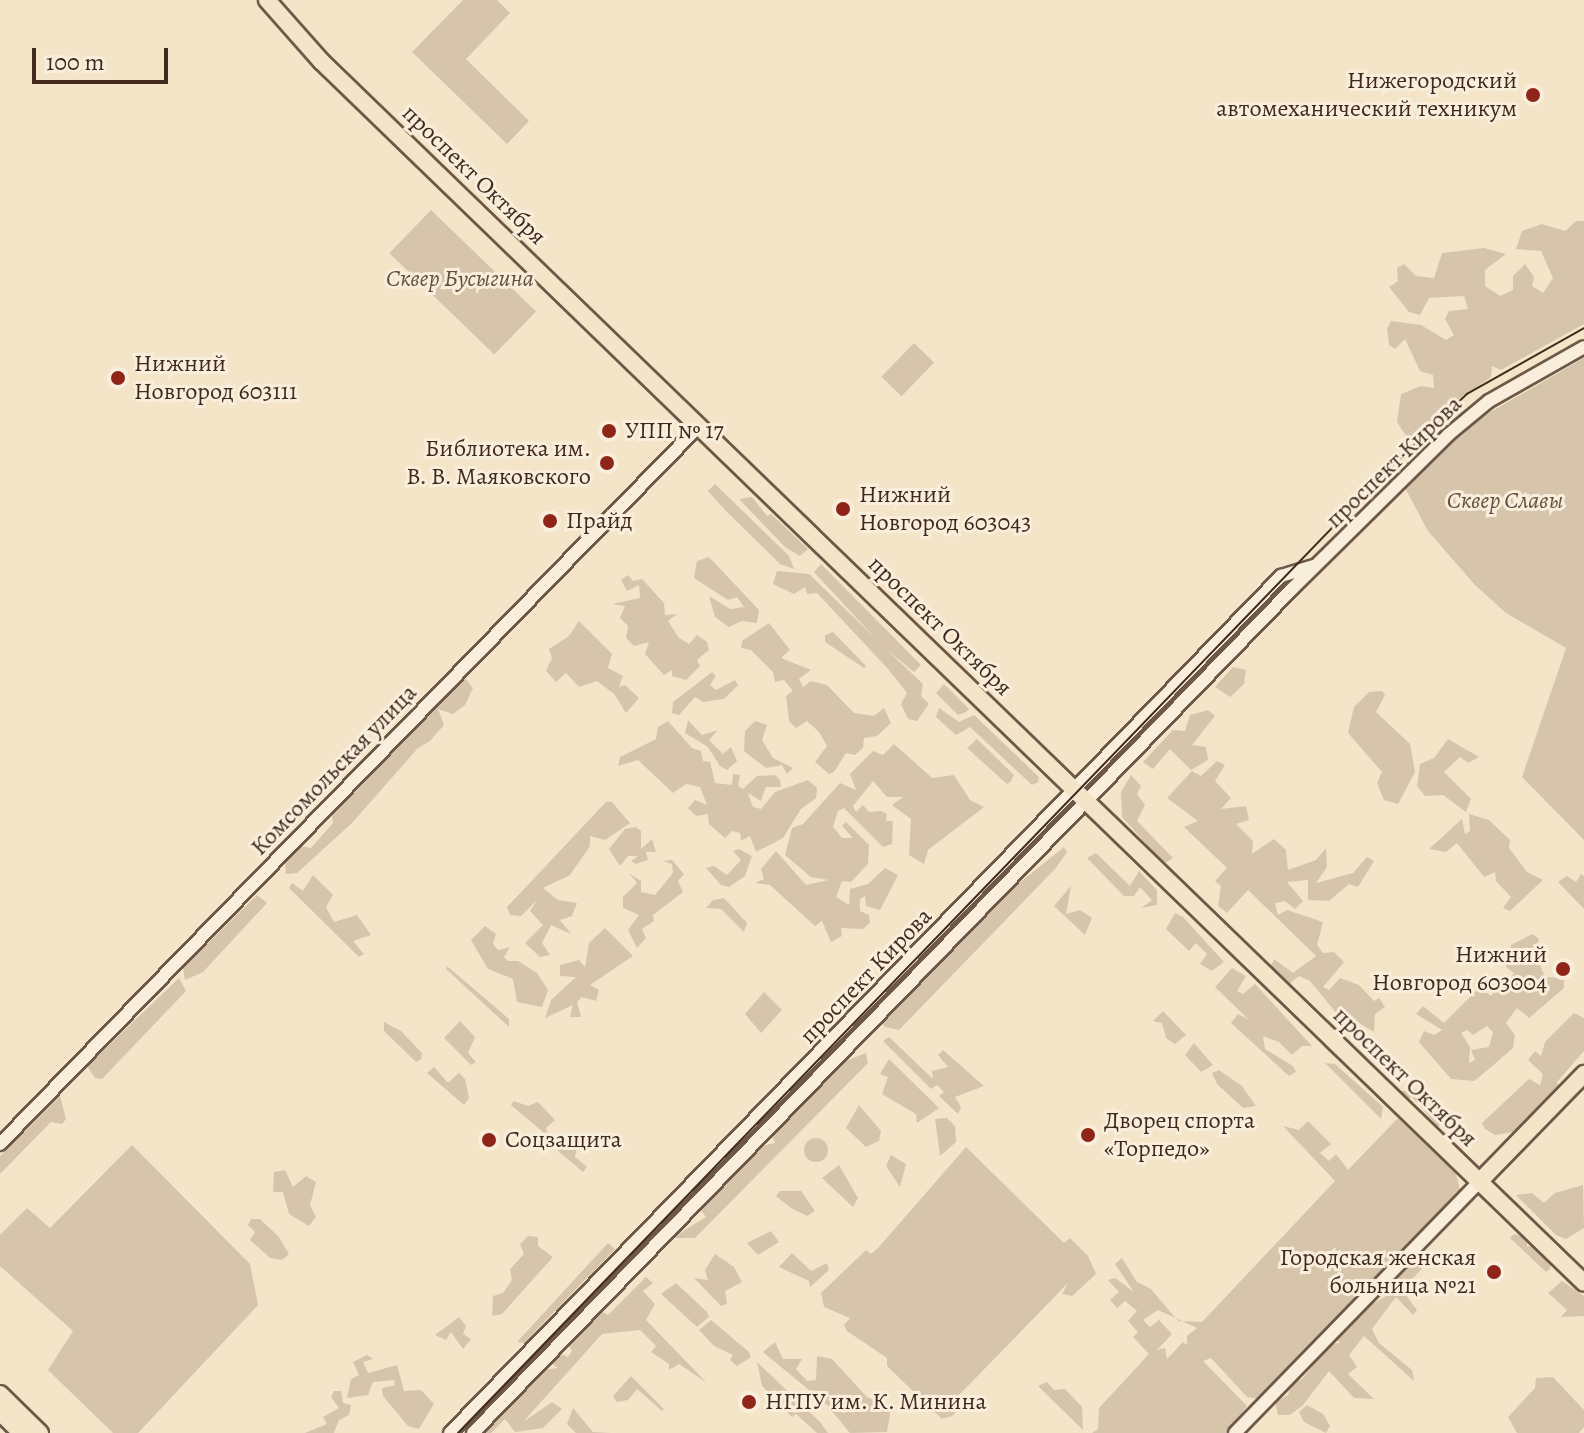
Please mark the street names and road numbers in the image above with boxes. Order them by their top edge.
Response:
street label: проспект Октября [396,99,552,251]
street label: проспект Кирова [1320,390,1468,534]
street label: проспект Октября [862,550,1018,702]
street label: Комсомольская улица [245,678,423,862]
street label: проспект Кирова [794,902,938,1050]
street label: проспект Октября [1327,1001,1483,1153]

